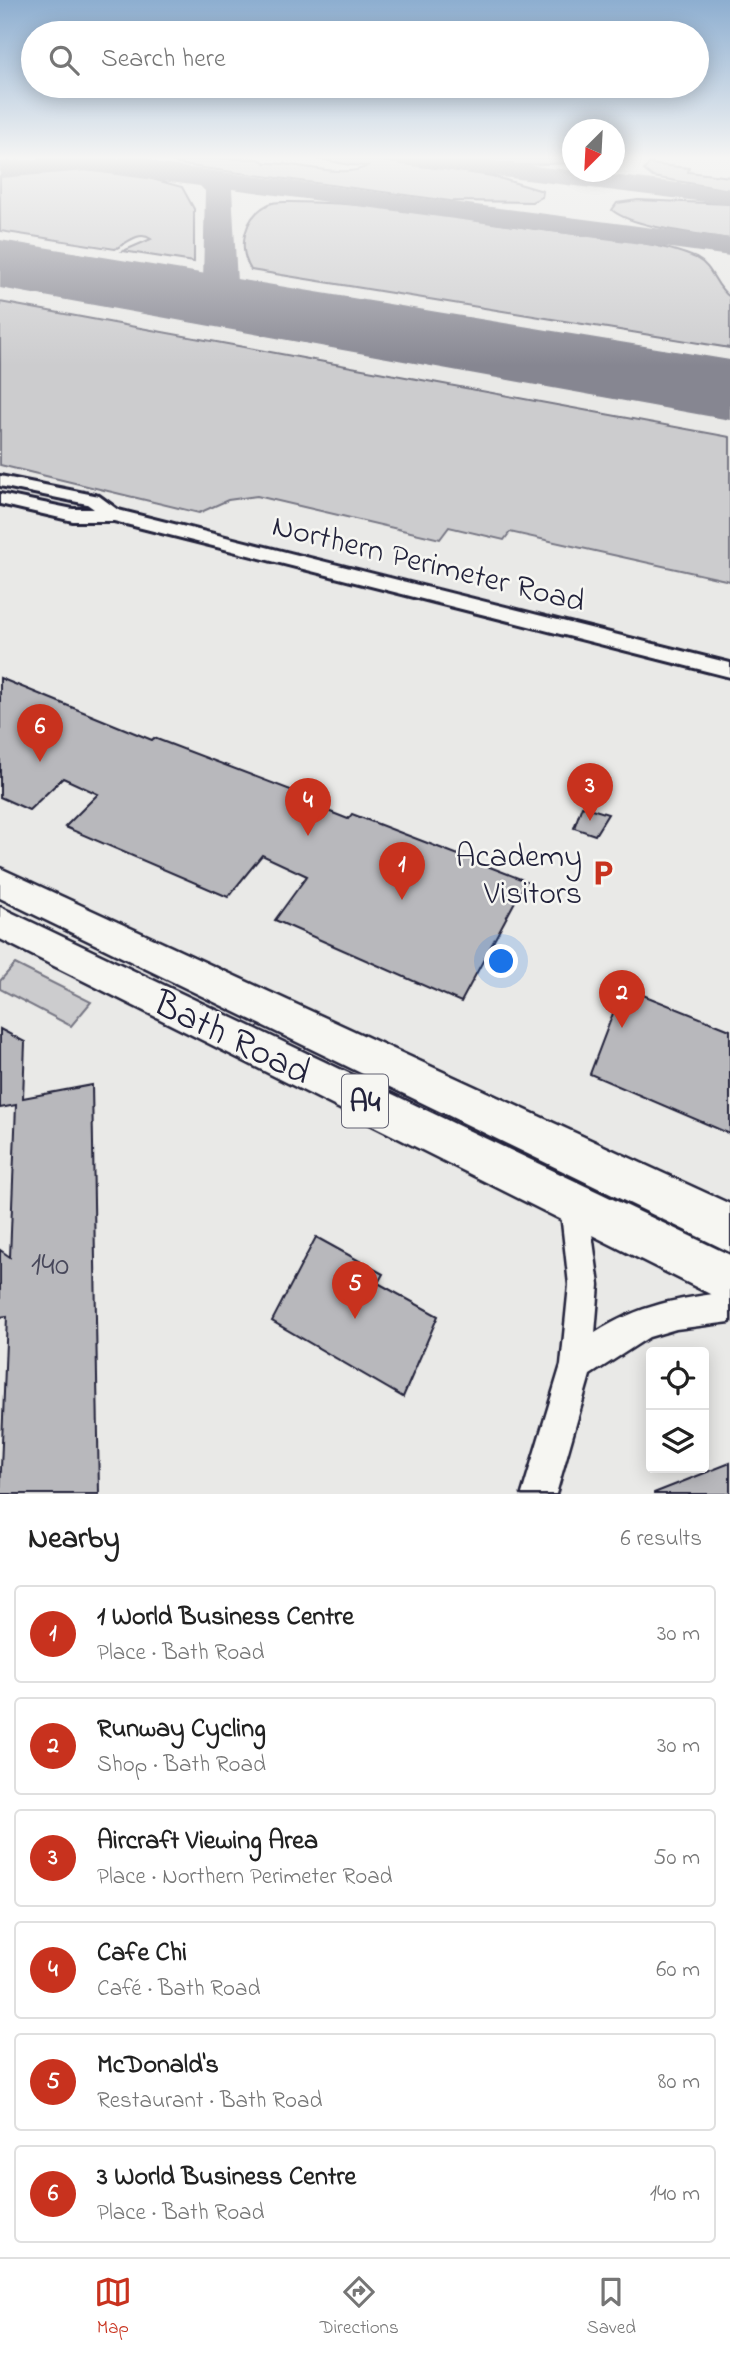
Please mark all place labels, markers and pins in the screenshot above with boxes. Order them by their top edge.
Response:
pin: 6 [17,704,63,762]
pin: 3 [567,763,613,821]
pin: 4 [285,778,331,836]
place label: Academy Visitors [456,835,582,919]
pin: 1 [379,842,425,900]
parking icon: Academy Visitors [588,858,618,888]
pin: 2 [599,970,645,1028]
pin: 5 [332,1261,378,1319]

